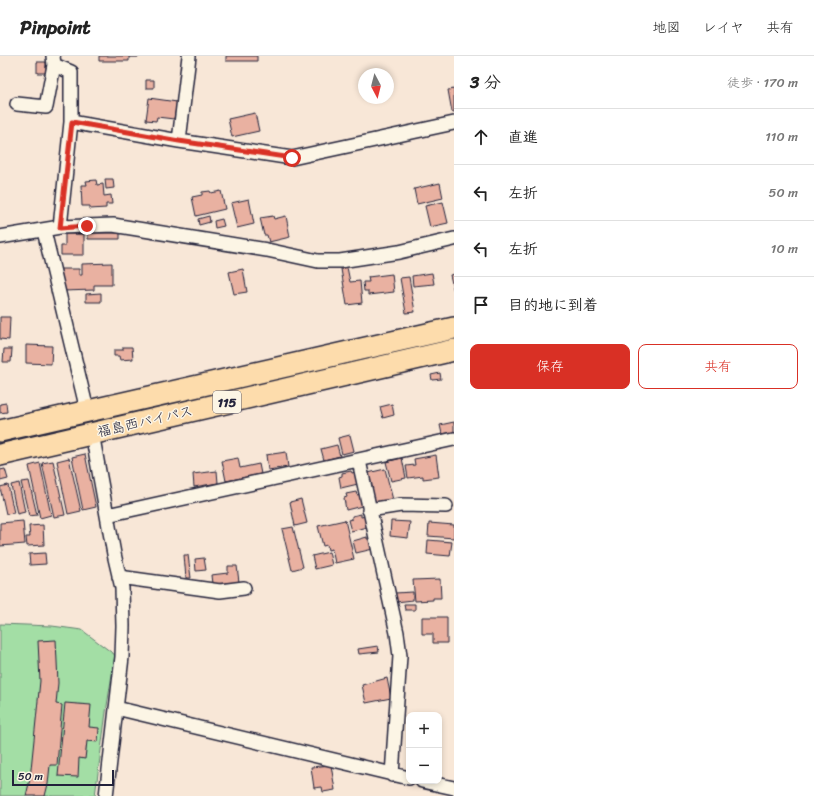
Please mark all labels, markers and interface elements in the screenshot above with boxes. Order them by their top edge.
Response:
text: Pinpoint [20,11,91,44]
text: 地図 [653,15,681,40]
text: レイヤ [703,15,744,40]
text: 共有 [766,15,794,40]
text: 3 分 [470,67,501,97]
north arrow [358,68,394,104]
text: 徒歩 · 170 m [727,71,798,94]
text: 直進 [508,124,538,150]
text: 110 m [765,125,798,148]
icon: ahead [470,126,492,148]
route start [283,149,301,167]
text: 左折 [508,180,538,206]
text: 50 m [768,181,798,204]
icon: left [470,182,492,204]
route end [78,217,96,235]
text: 左折 [508,236,538,262]
text: 10 m [771,237,798,260]
icon: left [470,238,492,260]
text: 目的地に到着 [508,292,598,318]
icon: arrive [470,294,492,316]
button: 保存 [470,344,630,389]
button: 共有 [638,344,798,389]
road number: 115 [213,391,241,413]
street label: 福島西バイパス [95,398,196,445]
map controls [406,712,442,784]
button: + [406,712,442,748]
button: − [406,748,442,784]
text: 50 m [18,767,43,786]
scale bar [12,768,114,787]

